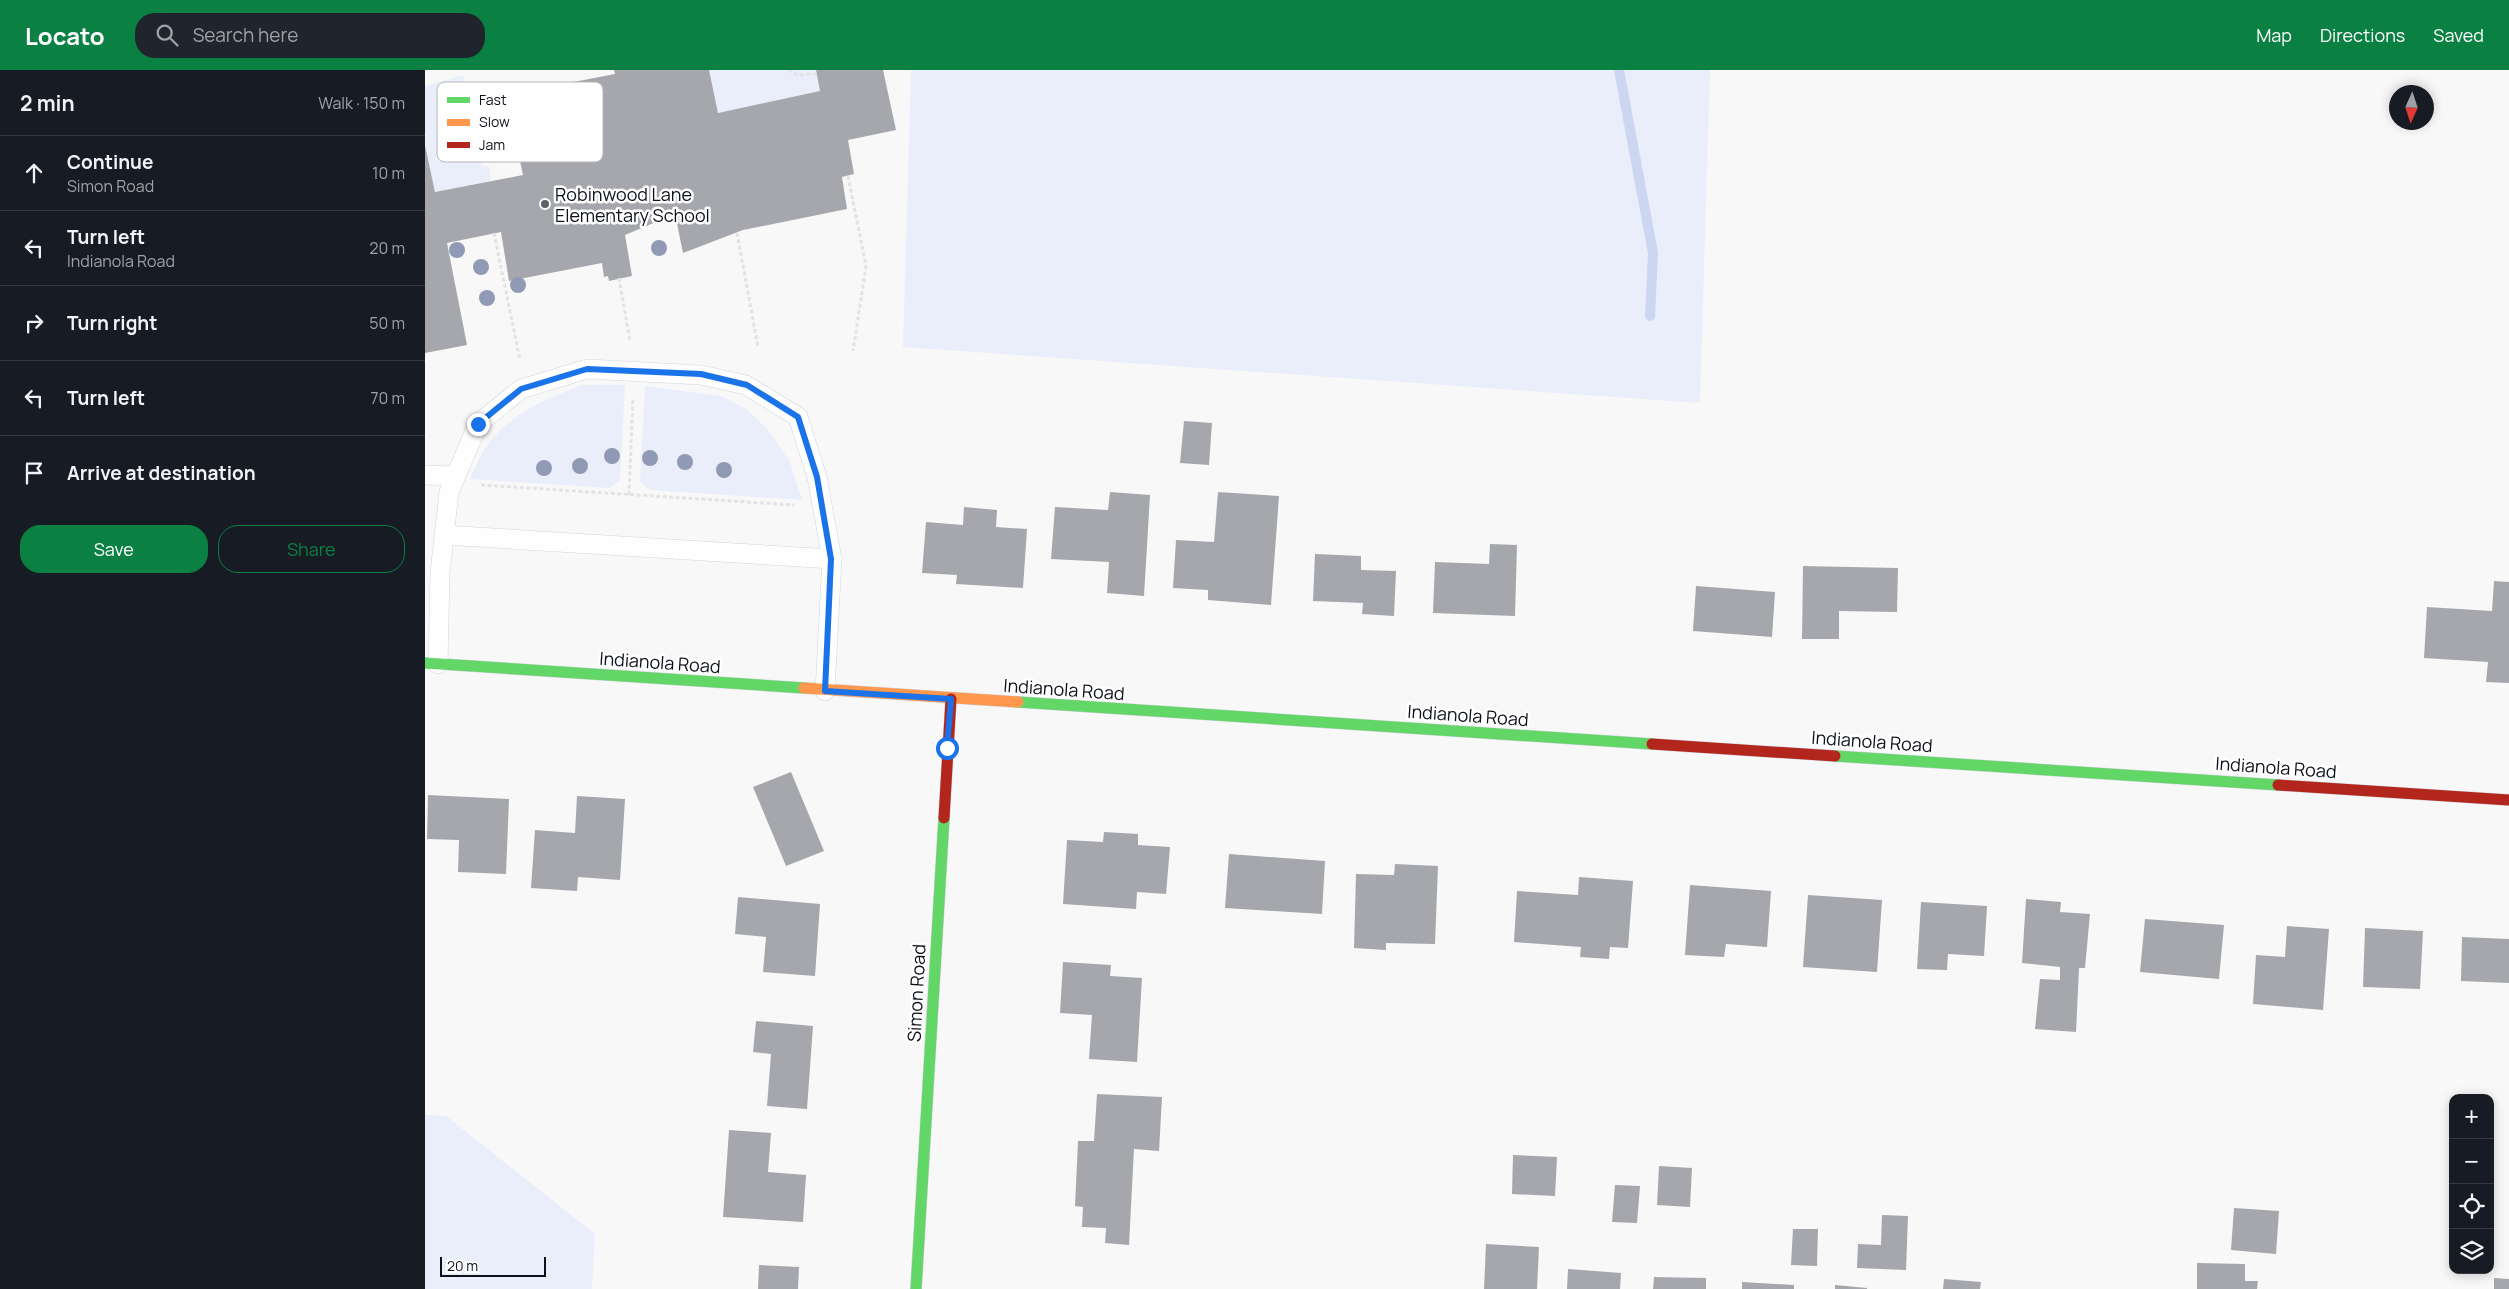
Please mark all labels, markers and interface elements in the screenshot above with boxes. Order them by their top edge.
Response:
search box [135,13,485,58]
text: Locato [25,19,105,52]
icon: search [153,21,181,49]
text: Search here [193,22,298,48]
text: Map [2256,23,2292,47]
text: Directions [2320,23,2405,47]
text: Saved [2433,23,2484,47]
legend [437,82,603,162]
north arrow [2389,85,2434,130]
text: 2 min [20,89,75,117]
text: Fast [479,90,507,109]
text: Walk · 150 m [318,92,405,114]
text: Slow [479,112,510,131]
text: Jam [479,135,505,154]
text: Continue [67,149,153,175]
icon: ahead [20,159,48,187]
text: 10 m [372,162,405,184]
text: Simon Road [67,175,154,197]
place label: Robinwood Lane Elementary School [555,182,710,227]
marker: Robinwood Lane Elementary School [539,198,551,210]
text: Turn left [67,224,145,250]
icon: left [20,234,48,262]
text: 20 m [369,237,405,259]
text: Indianola Road [67,250,175,272]
icon: right [20,309,48,337]
text: Turn right [67,310,157,336]
text: 50 m [369,312,405,334]
icon: left [20,384,48,412]
text: Turn left [67,385,145,411]
text: 70 m [370,387,405,409]
route end [467,413,490,436]
icon: arrive [20,459,48,487]
text: Arrive at destination [67,460,256,486]
button: Save [20,525,208,573]
button: Share [218,525,405,573]
street label: Indianola Road [599,646,721,678]
street label: Indianola Road [1003,673,1125,705]
street label: Indianola Road [1407,699,1529,731]
street label: Indianola Road [1811,725,1933,757]
route start [936,737,959,760]
street label: Indianola Road [2215,751,2337,783]
street label: Simon Road [901,943,931,1043]
map controls [2449,1094,2494,1274]
button: + [2449,1094,2494,1139]
button: − [2449,1139,2494,1184]
button: locate [2449,1184,2494,1229]
button: layers [2449,1229,2494,1274]
scale bar [440,1254,546,1277]
text: 20 m [447,1256,478,1275]

